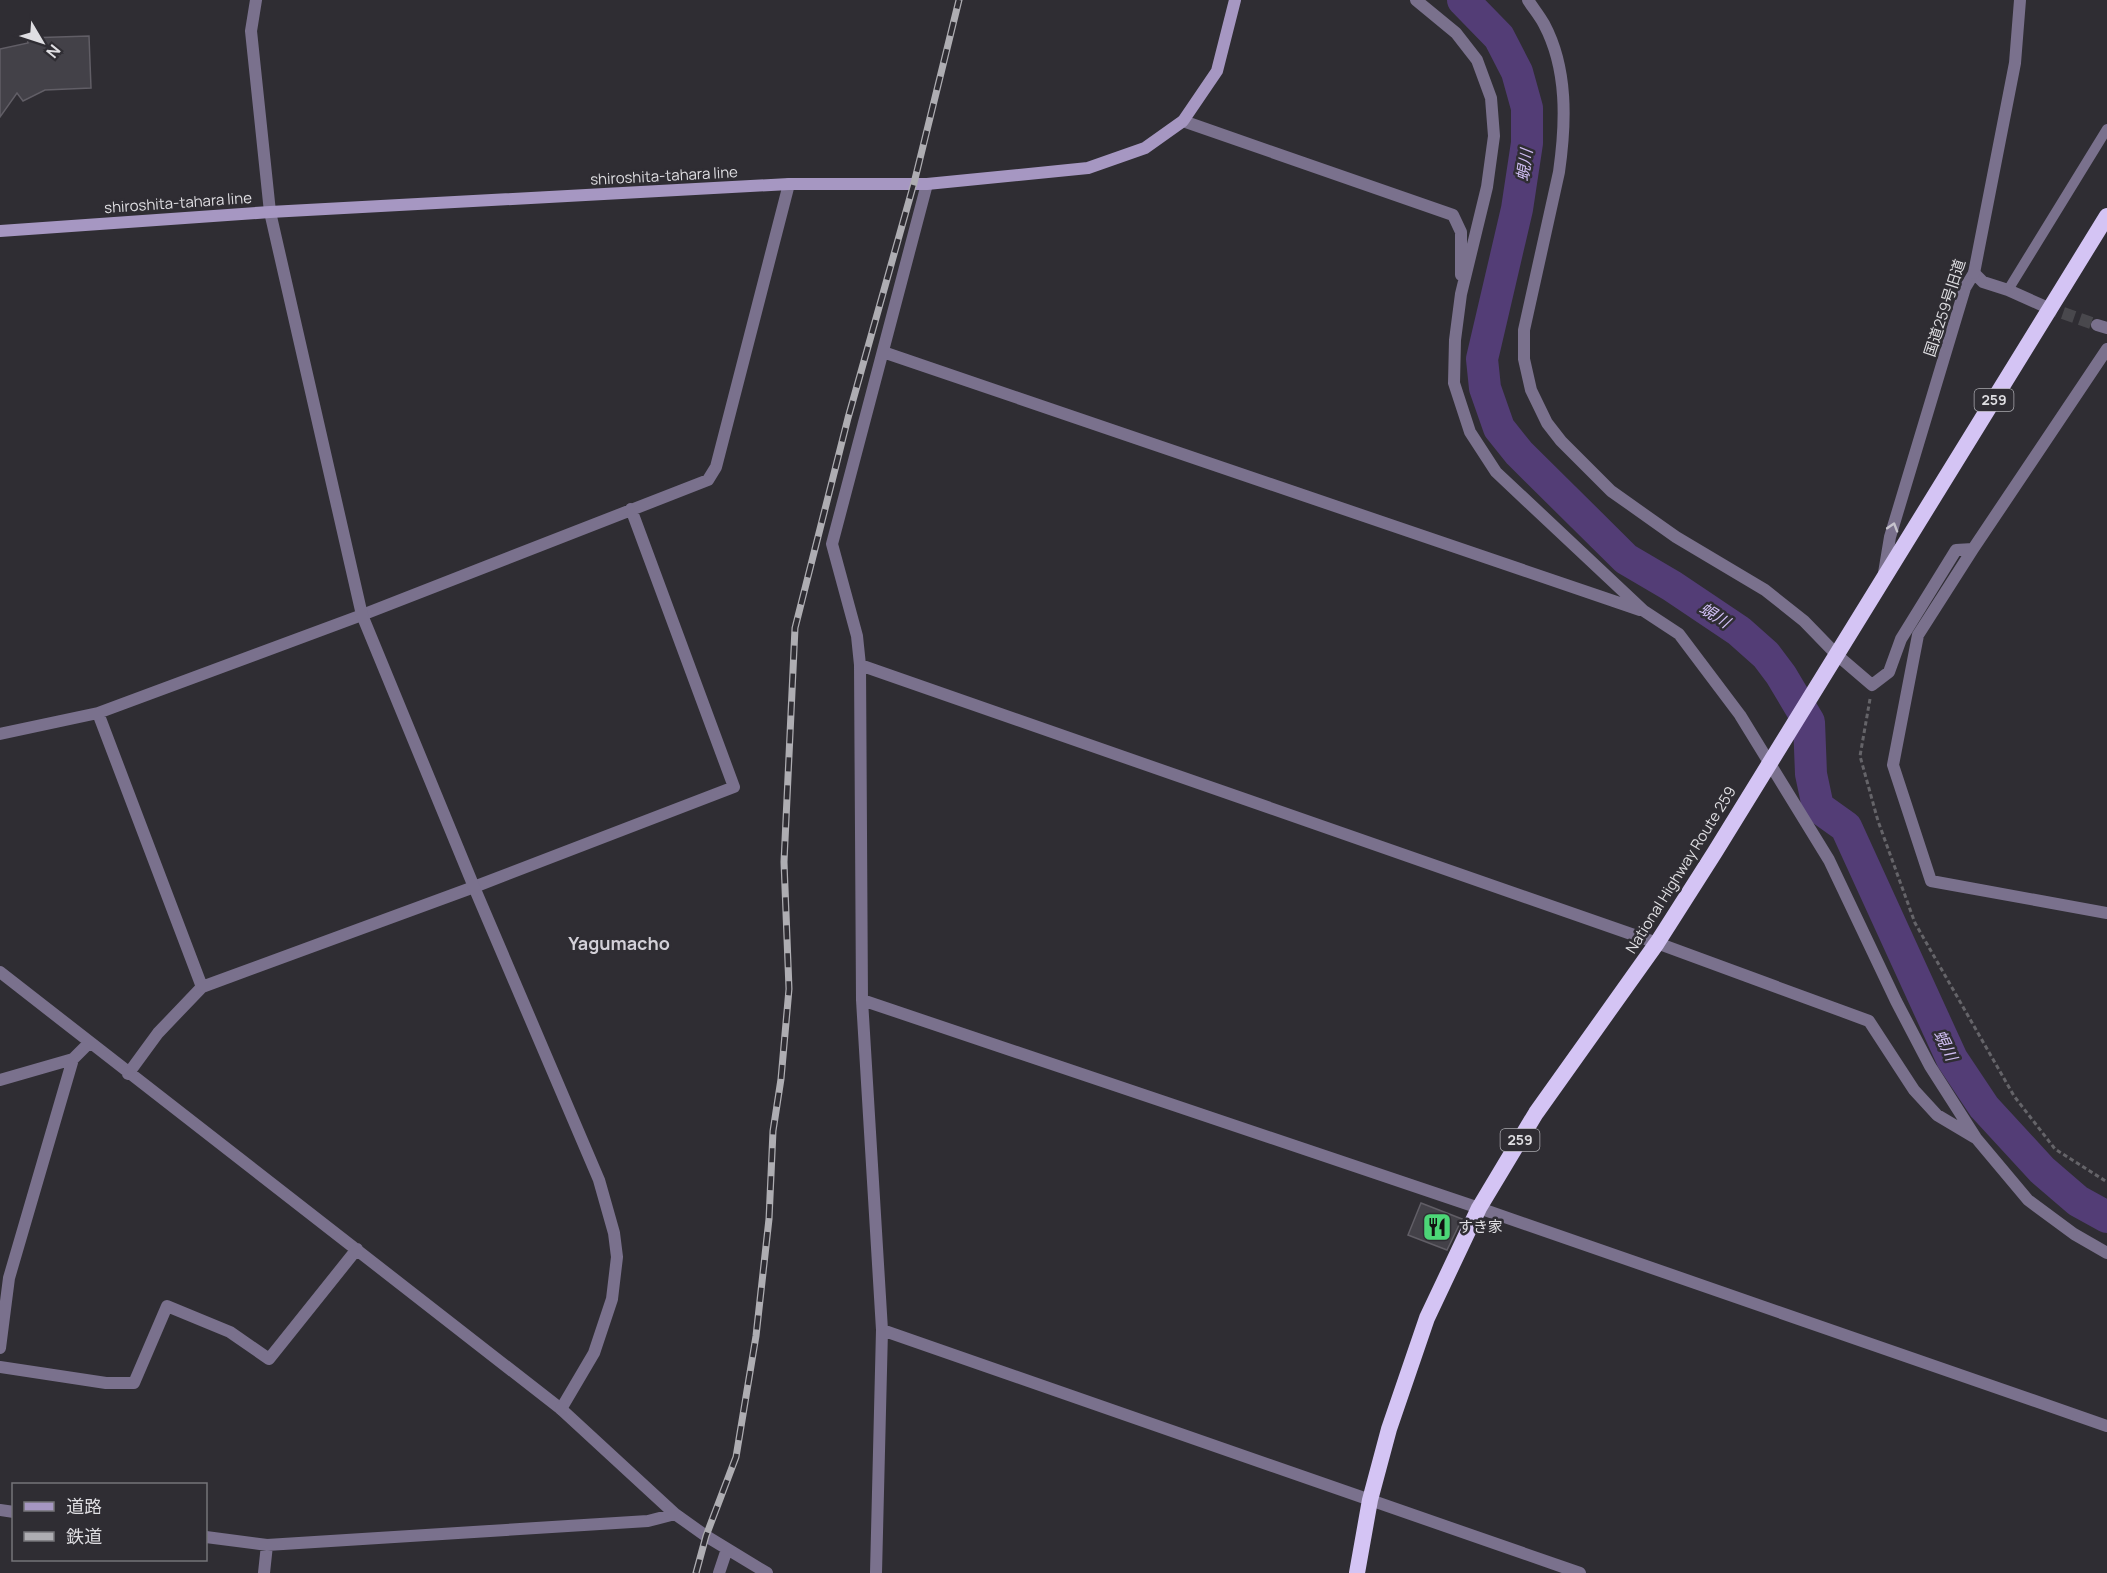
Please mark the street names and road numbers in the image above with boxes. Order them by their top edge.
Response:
street label: shiroshita-tahara line [590,161,739,190]
street label: shiroshita-tahara line [103,187,253,218]
street label: 国道259号旧道 [1919,256,1970,359]
road number: 259 [1974,389,2014,411]
street label: National Highway Route 259 [1620,782,1741,957]
road number: 259 [1500,1129,1540,1151]

